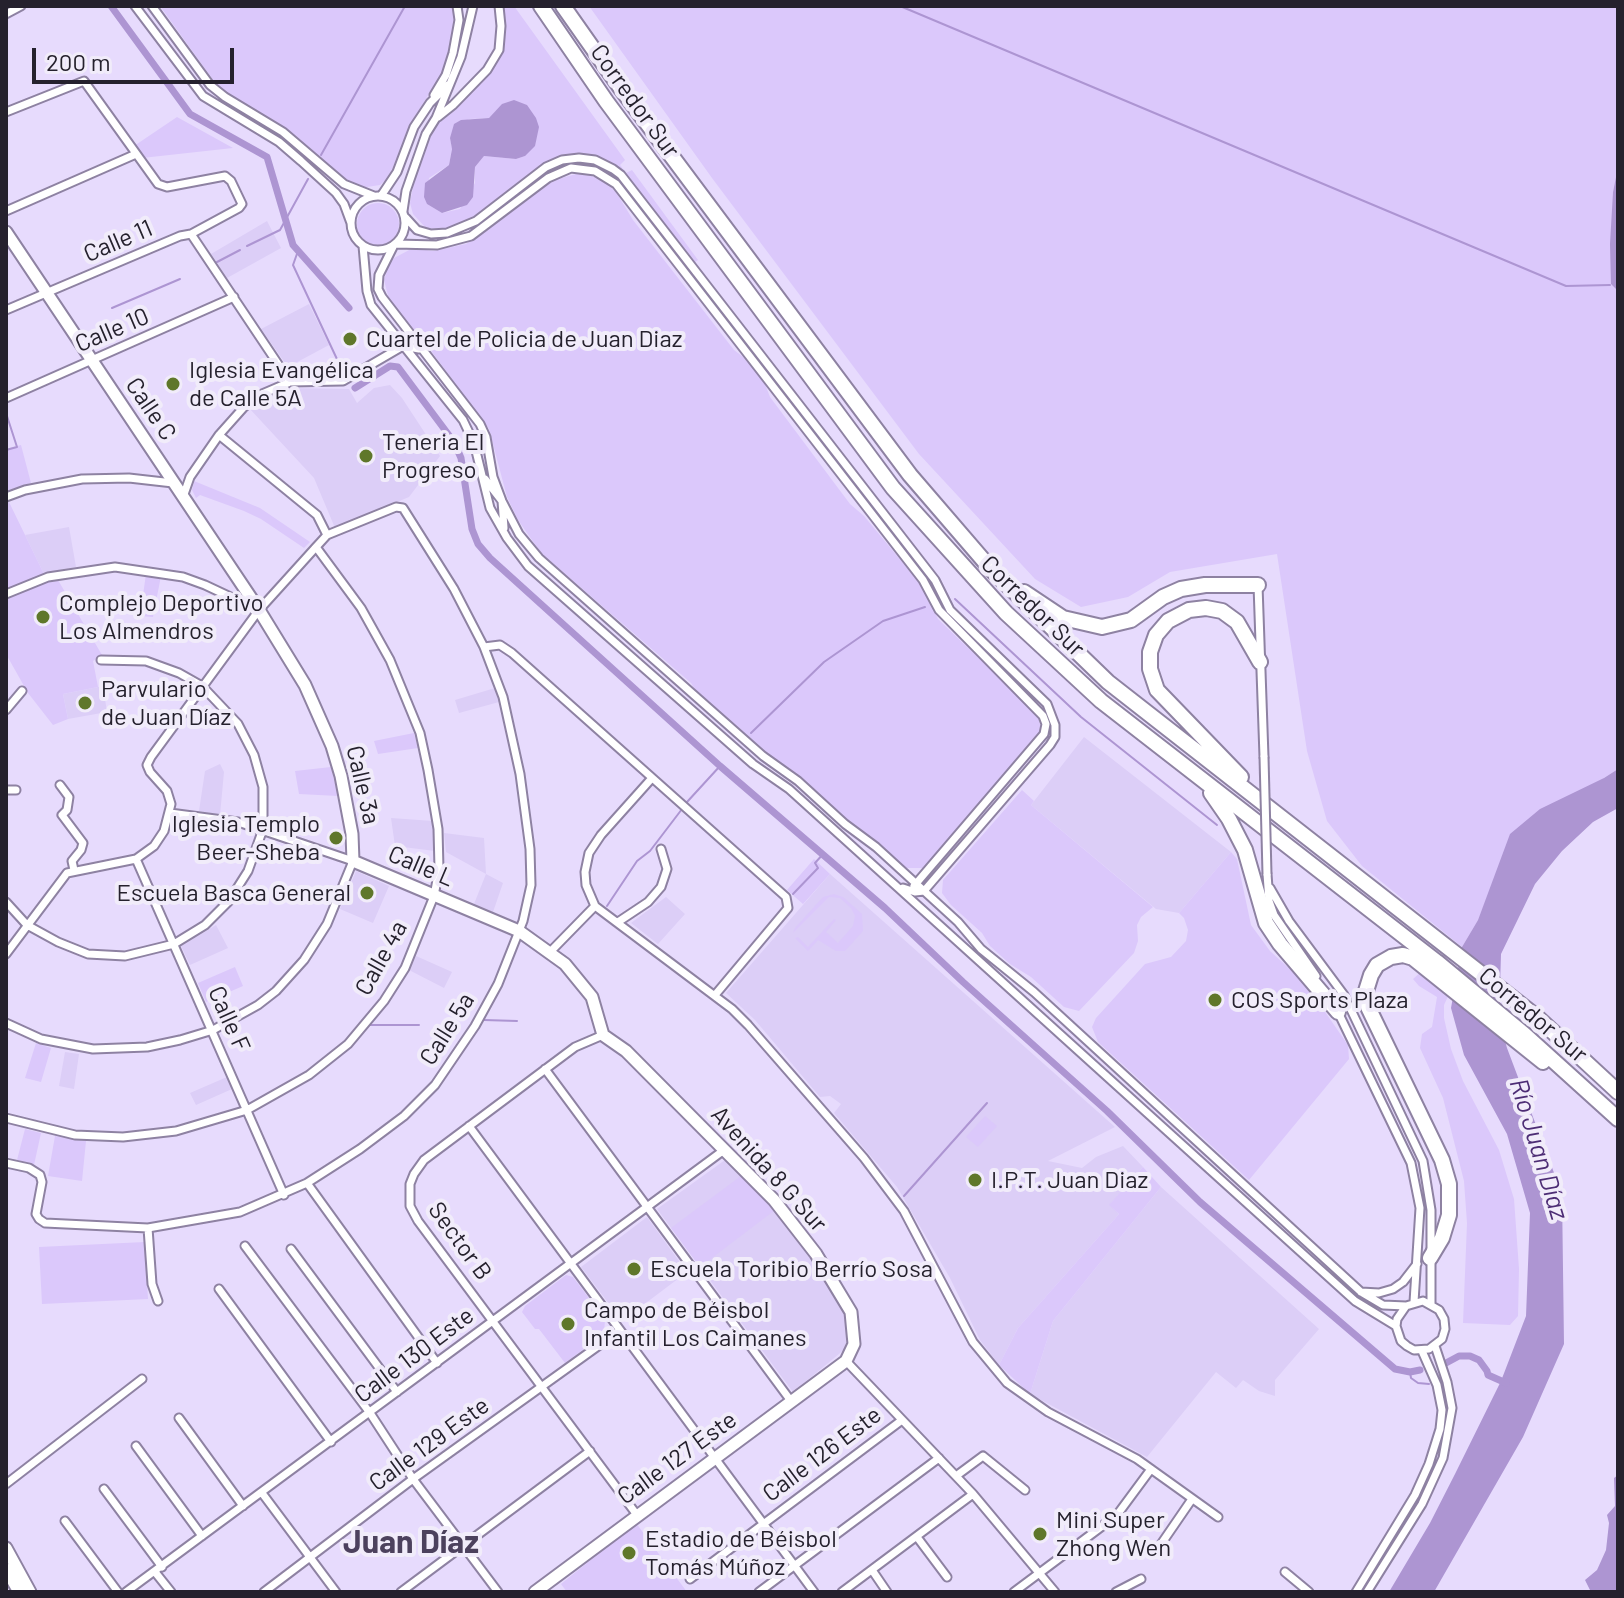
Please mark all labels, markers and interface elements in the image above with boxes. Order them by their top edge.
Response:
scale bar [36,32,238,82]
street label: Corredor Sur [584,39,686,163]
text: 200 m [46,47,111,76]
street label: Calle 11 [79,214,157,268]
street label: Calle 10 [71,302,153,358]
place label: Cuartel de Policia de Juan Diaz [366,325,682,353]
marker: Cuartel de Policia de Juan Diaz [341,330,359,348]
place label: Iglesia Evangélica de Calle 5A [189,356,374,412]
street label: Calle C [120,372,182,446]
marker: Iglesia Evangélica de Calle 5A [164,375,182,393]
place label: Teneria El Progreso [382,428,484,484]
marker: Teneria El Progreso [357,447,375,465]
street label: Corredor Sur [975,549,1091,663]
place label: Complejo Deportivo Los Almendros [59,589,264,645]
marker: Complejo Deportivo Los Almendros [34,608,52,626]
place label: Parvulario de Juan Díaz [101,675,231,731]
marker: Parvulario de Juan Díaz [76,694,94,712]
street label: Calle 3a [340,743,386,827]
place label: Iglesia Templo Beer-Sheba [172,810,320,866]
marker: Iglesia Templo Beer-Sheba [327,829,345,847]
street label: Calle L [384,839,458,893]
place label: Escuela Basca General [116,879,351,907]
marker: Escuela Basca General [358,884,376,902]
street label: Calle 4a [349,916,413,1000]
street label: Corredor Sur [1473,961,1593,1069]
street label: Calle F [202,982,256,1056]
place label: COS Sports Plaza [1231,986,1409,1014]
street label: Calle 5a [414,987,480,1071]
marker: COS Sports Plaza [1206,991,1224,1009]
water label: Río Juan Díaz [1503,1075,1575,1223]
street label: Avenida 8 G Sur [705,1100,833,1238]
place label: I.P.T. Juan Diaz [991,1166,1148,1194]
marker: I.P.T. Juan Diaz [966,1171,984,1189]
street label: Sector B [422,1196,498,1286]
place label: Escuela Toribio Berrío Sosa [650,1255,933,1283]
marker: Escuela Toribio Berrío Sosa [625,1260,643,1278]
place label: Campo de Béisbol Infantil Los Caimanes [584,1296,806,1352]
street label: Calle 130 Este [349,1301,479,1409]
marker: Campo de Béisbol Infantil Los Caimanes [559,1315,577,1333]
street label: Calle 129 Este [363,1391,495,1497]
street label: Calle 126 Este [757,1400,887,1508]
street label: Calle 127 Este [612,1405,742,1511]
place label: Mini Super Zhong Wen [1056,1506,1171,1562]
district label: Juan Díaz [343,1523,479,1561]
place label: Estadio de Béisbol Tomás Múñoz [645,1525,837,1581]
marker: Mini Super Zhong Wen [1031,1525,1049,1543]
marker: Estadio de Béisbol Tomás Múñoz [620,1544,638,1562]

